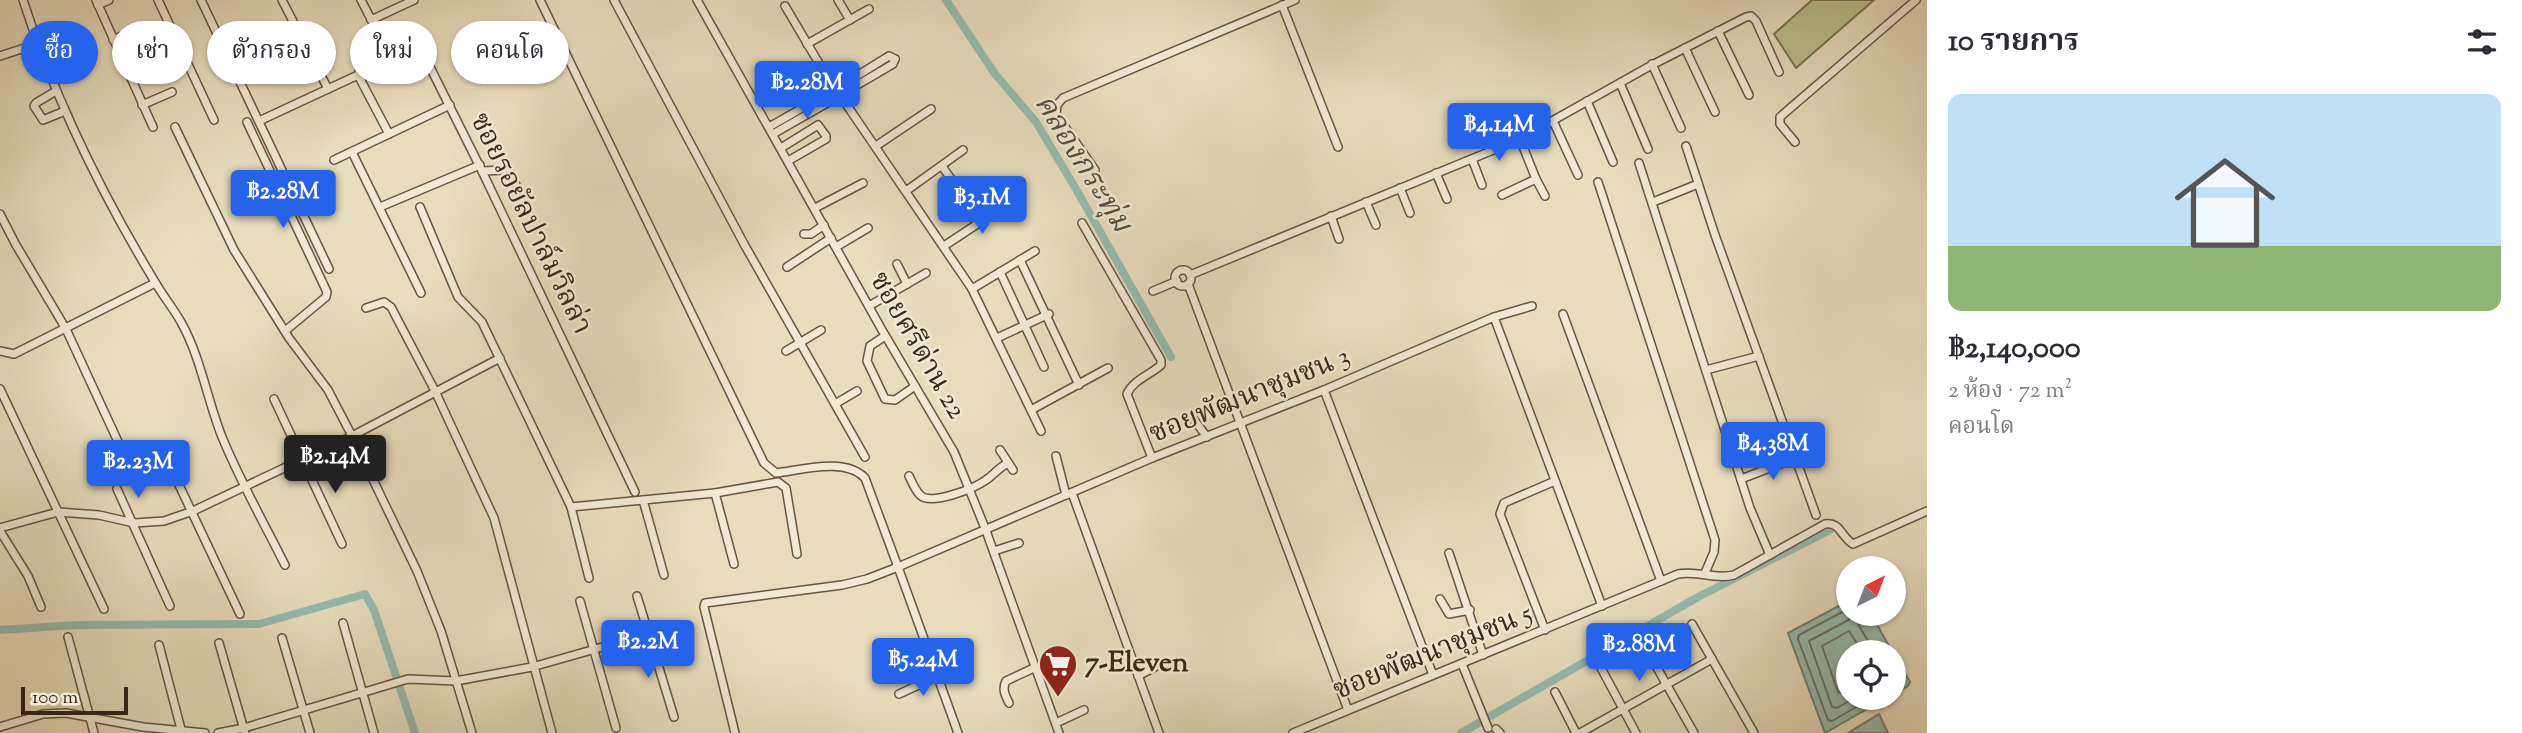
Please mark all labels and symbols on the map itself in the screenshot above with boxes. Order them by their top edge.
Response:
pin: ฿2.28M [750,61,864,121]
water label: คลองกระทุ่ม [1022,86,1142,243]
pin: ฿4.14M [1442,104,1556,163]
street label: ซอยรอยัลปาล์มวิลล่า [459,106,601,342]
pin: ฿2.28M [226,170,340,230]
pin: ฿3.1M [933,176,1031,236]
street label: ซอยศรีด่าน 22 [859,265,975,427]
street label: ซอยพัฒนาชุมชน 3 [1144,337,1356,455]
pin: ฿4.38M [1716,422,1830,482]
pin: ฿2.14M [278,435,392,495]
pin: ฿2.23M [81,440,195,500]
north arrow [1836,556,1906,626]
street label: ซอยพัฒนาชุมชน 5 [1327,595,1539,711]
pin: ฿2.2M [599,620,697,680]
pin: ฿2.88M [1582,624,1696,683]
pin: ฿5.24M [866,638,980,698]
supermarket icon: 7-Eleven [1037,643,1079,698]
place label: 7-Eleven [1085,644,1189,684]
scale bar [21,684,128,716]

